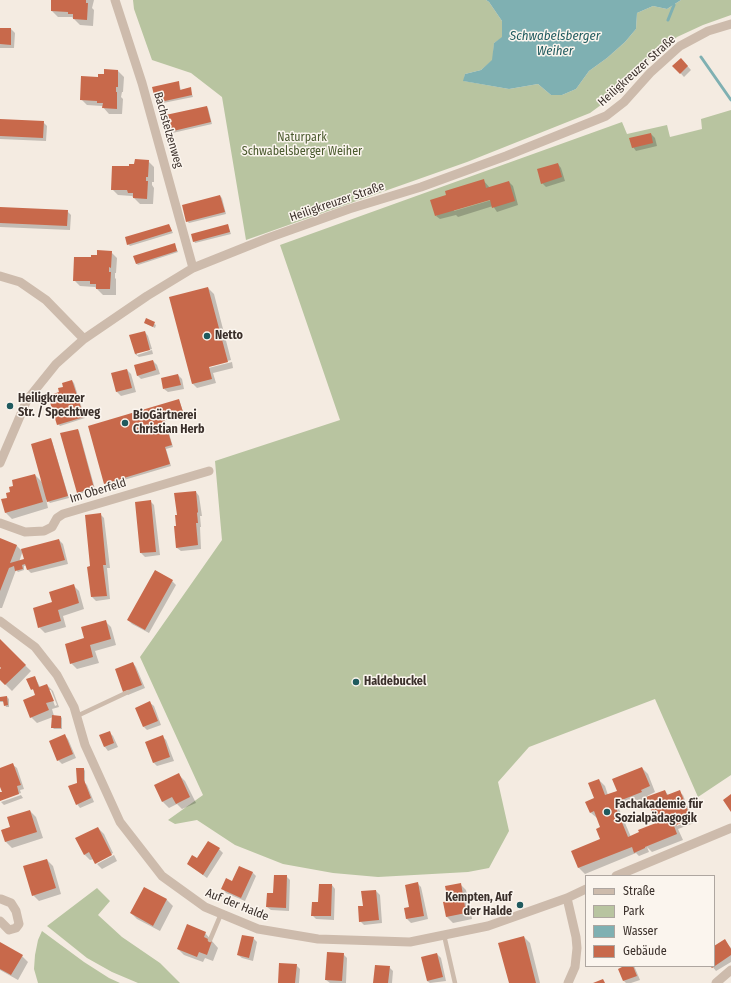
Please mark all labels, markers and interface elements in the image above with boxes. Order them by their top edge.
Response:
water label: Schwabelsberger Weiher [510,28,600,59]
street label: Heiligkreuzer Straße [595,32,679,110]
street label: Bachstelzenweg [150,90,186,170]
park label: Naturpark Schwabelsberger Weiher [242,131,362,159]
street label: Heiligkreuzer Straße [288,179,386,225]
place label: Netto [215,329,243,343]
marker: Netto [202,331,212,341]
place label: Heiligkreuzer Str. / Spechtweg [18,392,100,420]
marker: Heiligkreuzer Str. / Spechtweg [5,401,15,411]
place label: BioGärtnerei Christian Herb [133,409,205,437]
marker: BioGärtnerei Christian Herb [120,418,130,428]
street label: Im Oberfeld [68,476,128,506]
place label: Haldebuckel [364,675,426,689]
marker: Haldebuckel [351,677,361,687]
place label: Fachakademie für Sozialpädagogik [615,798,703,826]
marker: Fachakademie für Sozialpädagogik [602,807,612,817]
legend [585,875,715,967]
text: Straße [623,884,655,898]
street label: Auf der Halde [203,886,271,924]
place label: Kempten, Auf der Halde [445,891,512,919]
marker: Kempten, Auf der Halde [515,900,525,910]
text: Park [623,904,644,918]
text: Wasser [623,924,658,938]
text: Gebäude [623,944,667,958]

